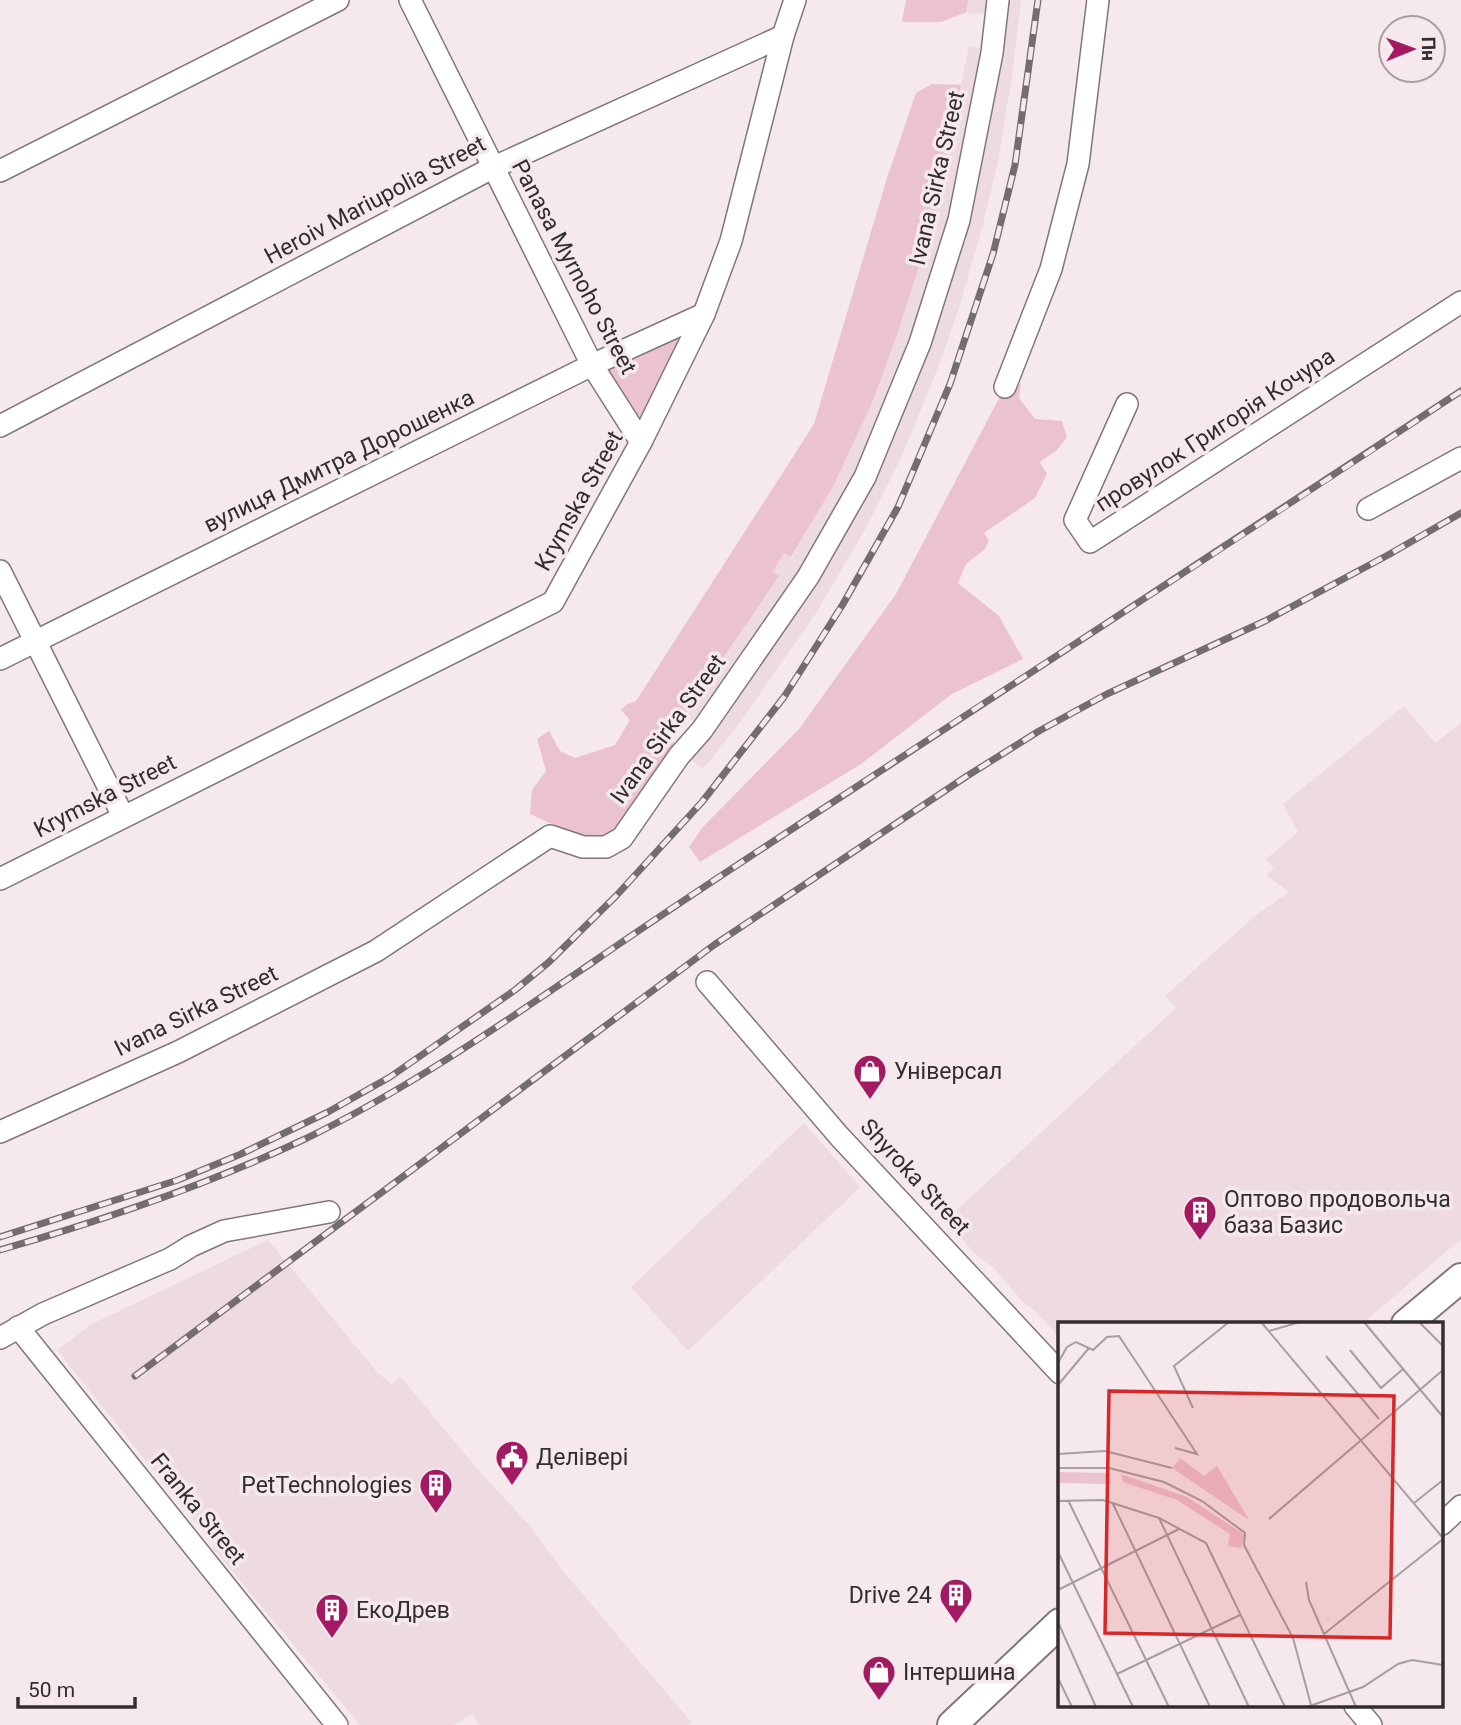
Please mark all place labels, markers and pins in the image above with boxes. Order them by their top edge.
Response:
shop icon: Універсал [851,1052,889,1101]
place label: Універсал [894,1058,1002,1085]
place label: Оптово продовольча база Базис [1224,1186,1451,1239]
building icon: Оптово продовольча база Базис [1181,1193,1219,1242]
public building icon: Делівері [493,1438,531,1487]
place label: Делівері [536,1444,628,1471]
building icon: PetTechnologies [417,1466,455,1515]
place label: PetTechnologies [241,1472,412,1499]
building icon: Drive 24 [937,1576,975,1625]
place label: Drive 24 [849,1582,932,1609]
building icon: ЕкоДрев [313,1591,351,1640]
place label: ЕкоДрев [356,1597,450,1624]
shop icon: Інтершина [860,1653,898,1702]
place label: Інтершина [903,1659,1015,1686]

